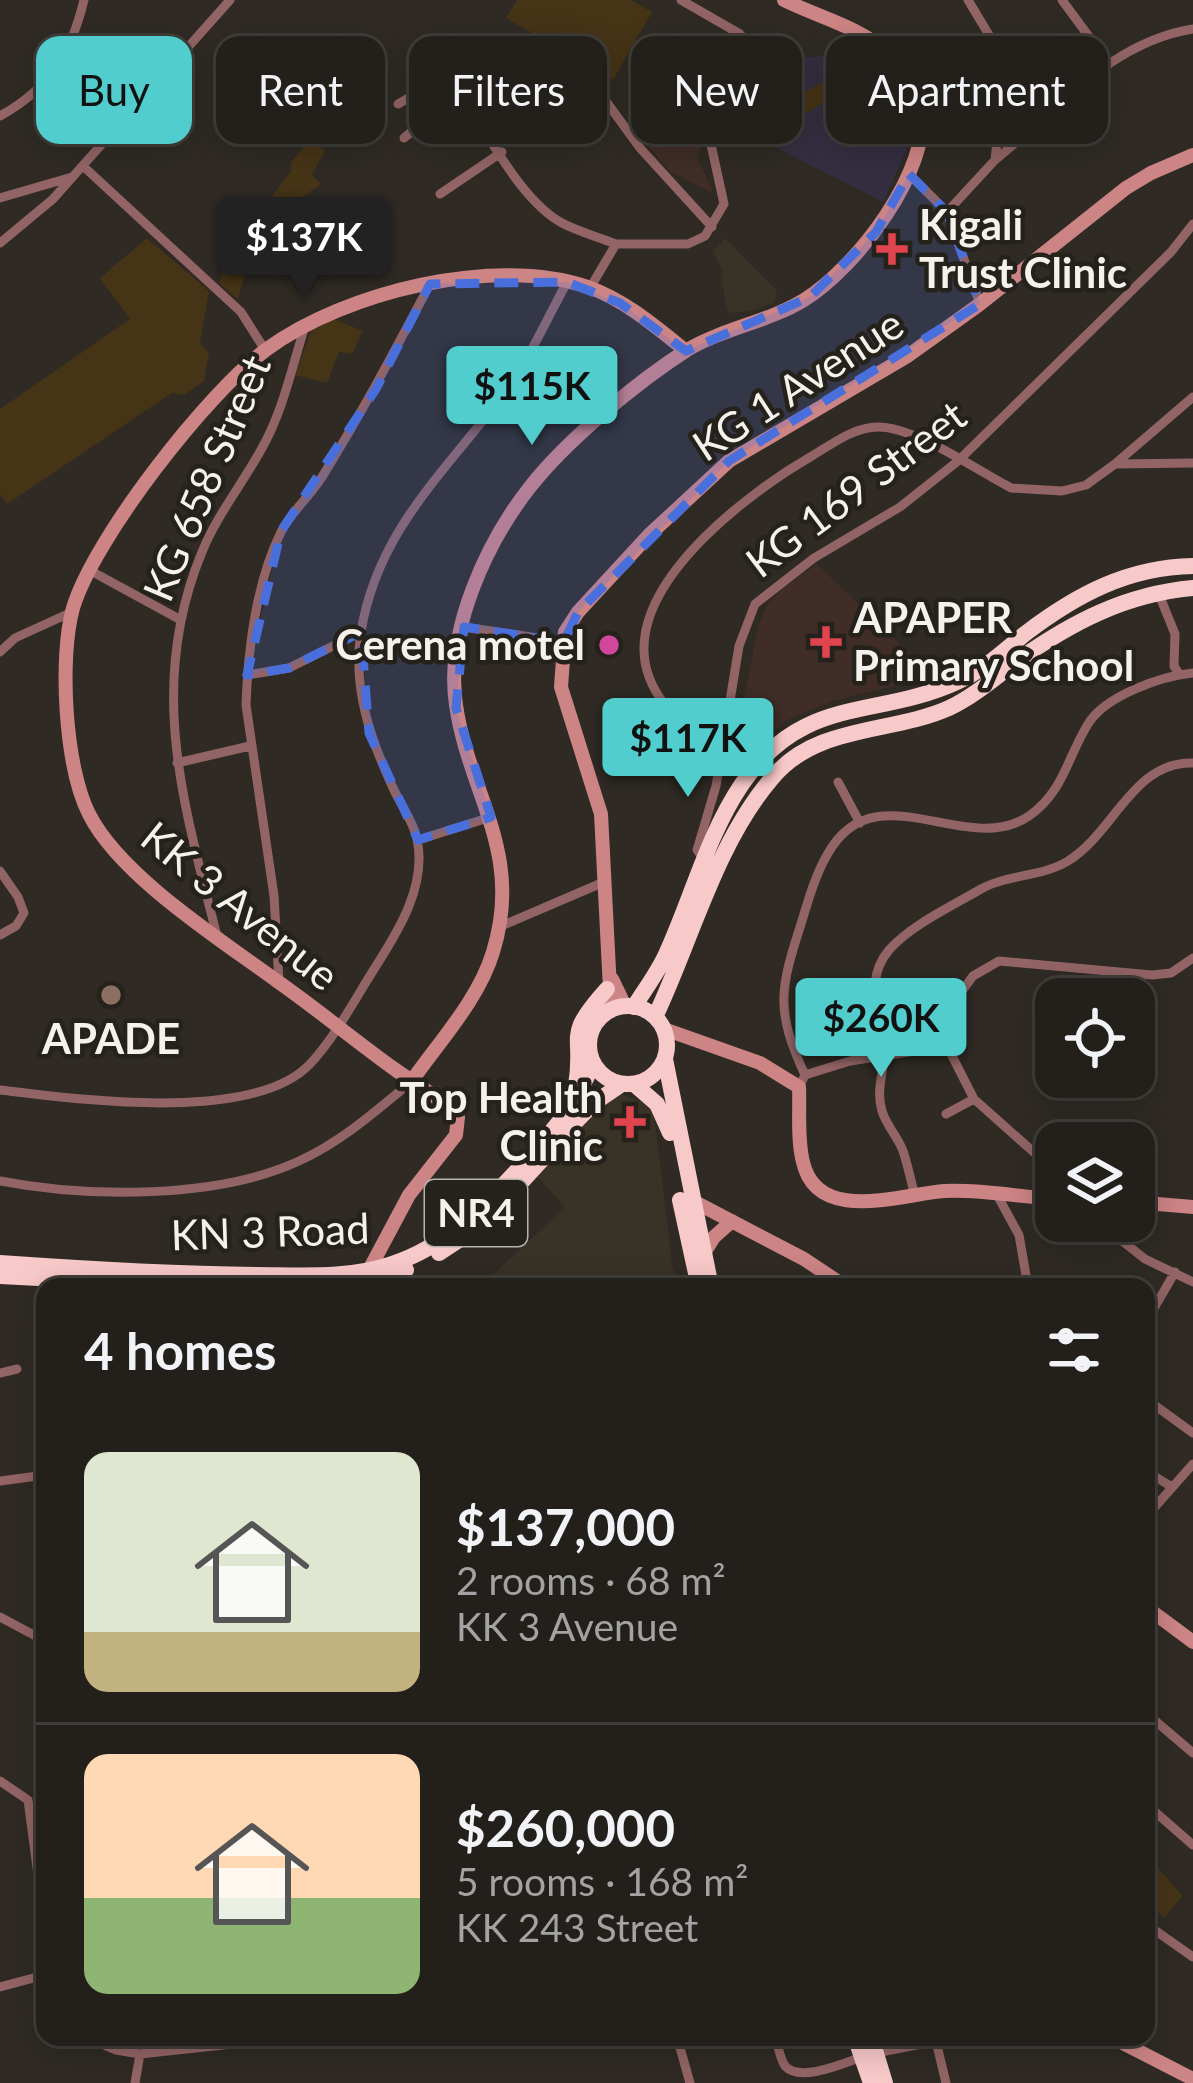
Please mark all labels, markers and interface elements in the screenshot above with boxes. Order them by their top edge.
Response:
chip: Buy [36,36,192,144]
chip: Rent [216,36,385,144]
chip: Filters [409,36,607,144]
chip: New [631,36,802,144]
chip: Apartment [826,36,1108,144]
pin: $137K [220,197,388,299]
place label: Kigali Trust Clinic [919,199,1127,297]
text: $137K [245,213,363,259]
marker: Kigali Trust Clinic [876,233,908,265]
street label: KG 1 Avenue [683,298,912,471]
pin: $115K [448,346,616,448]
street label: KG 658 Street [132,347,280,608]
text: $115K [473,362,591,408]
street label: KG 169 Street [736,389,975,587]
place label: APAPER Primary School [852,592,1134,690]
place label: Cerena motel [335,619,585,669]
marker: APAPER Primary School [810,626,842,658]
marker: Cerena motel [596,632,622,658]
pin: $117K [604,698,772,800]
text: $117K [629,714,747,760]
street label: KK 3 Avenue [132,811,349,1000]
pin: $260K [797,978,965,1080]
map controls [1035,978,1155,1242]
button: locate [1035,978,1155,1098]
marker: APADE [98,982,124,1008]
text: $260K [822,994,940,1040]
place label: APADE [41,1013,180,1063]
place label: Top Health Clinic [399,1072,603,1170]
marker: Top Health Clinic [614,1106,646,1138]
button: layers [1035,1122,1155,1242]
road number: NR4 [425,1180,527,1246]
street label: KN 3 Road [170,1203,370,1259]
icon: filters [1041,1317,1107,1383]
text: 4 homes [84,1320,276,1381]
text: $137,000 [456,1496,675,1557]
icon: home [180,1500,324,1644]
text: 2 rooms · 68 m² [456,1557,726,1603]
text: KK 3 Avenue [456,1603,678,1649]
text: $260,000 [456,1797,675,1858]
icon: home [180,1802,324,1946]
text: 5 rooms · 168 m² [456,1858,748,1904]
text: KK 243 Street [456,1904,698,1950]

